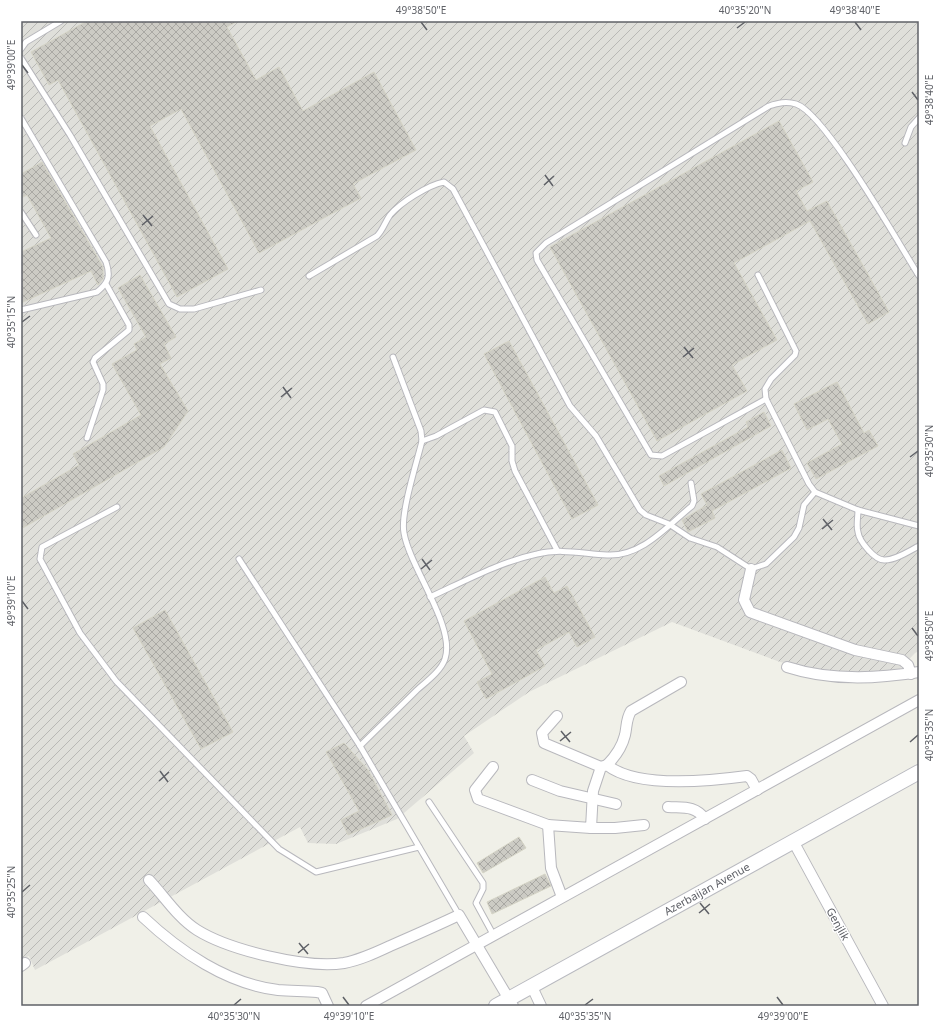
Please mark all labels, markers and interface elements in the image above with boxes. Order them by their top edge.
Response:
text: 49°38'50"E [396,3,446,17]
text: 40°35'20"N [719,3,771,17]
text: 49°38'40"E [830,3,880,17]
text: 49°39'00"E [4,40,18,90]
text: 49°38'40"E [922,75,936,125]
text: 40°35'15"N [4,296,18,348]
text: 40°35'30"N [922,425,936,477]
text: 49°39'10"E [4,576,18,626]
text: 49°38'50"E [922,611,936,661]
text: 40°35'35"N [922,709,936,761]
street label: Azerbaijan Avenue [661,859,752,918]
text: 40°35'25"N [4,866,18,918]
street label: Genjlik [823,905,854,943]
text: 40°35'30"N [208,1009,260,1023]
text: 49°39'10"E [324,1009,374,1023]
text: 40°35'35"N [559,1009,611,1023]
text: 49°39'00"E [758,1009,808,1023]

